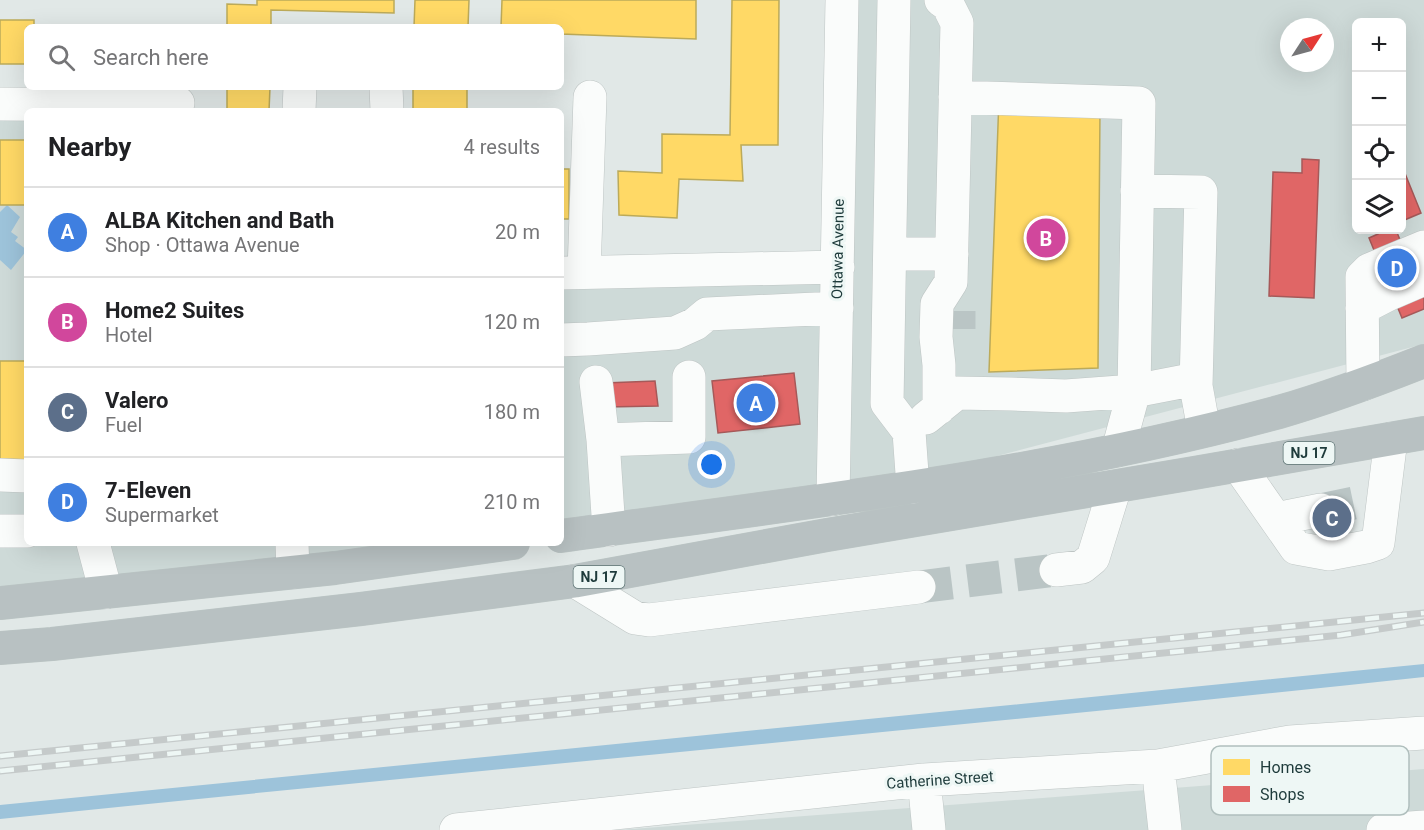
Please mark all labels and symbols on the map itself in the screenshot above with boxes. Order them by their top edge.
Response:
north arrow [1280,18,1334,72]
street label: Ottawa Avenue [828,199,848,299]
pin: B [1026,216,1066,260]
pin: D [1378,246,1416,290]
pin: A [736,380,776,426]
road number: NJ 17 [1284,442,1334,464]
your location [697,450,726,479]
pin: C [1312,496,1352,540]
road number: NJ 17 [574,566,624,588]
legend [1211,746,1409,815]
text: Homes [1260,758,1311,777]
street label: Catherine Street [886,767,994,793]
text: Shops [1260,785,1305,804]

